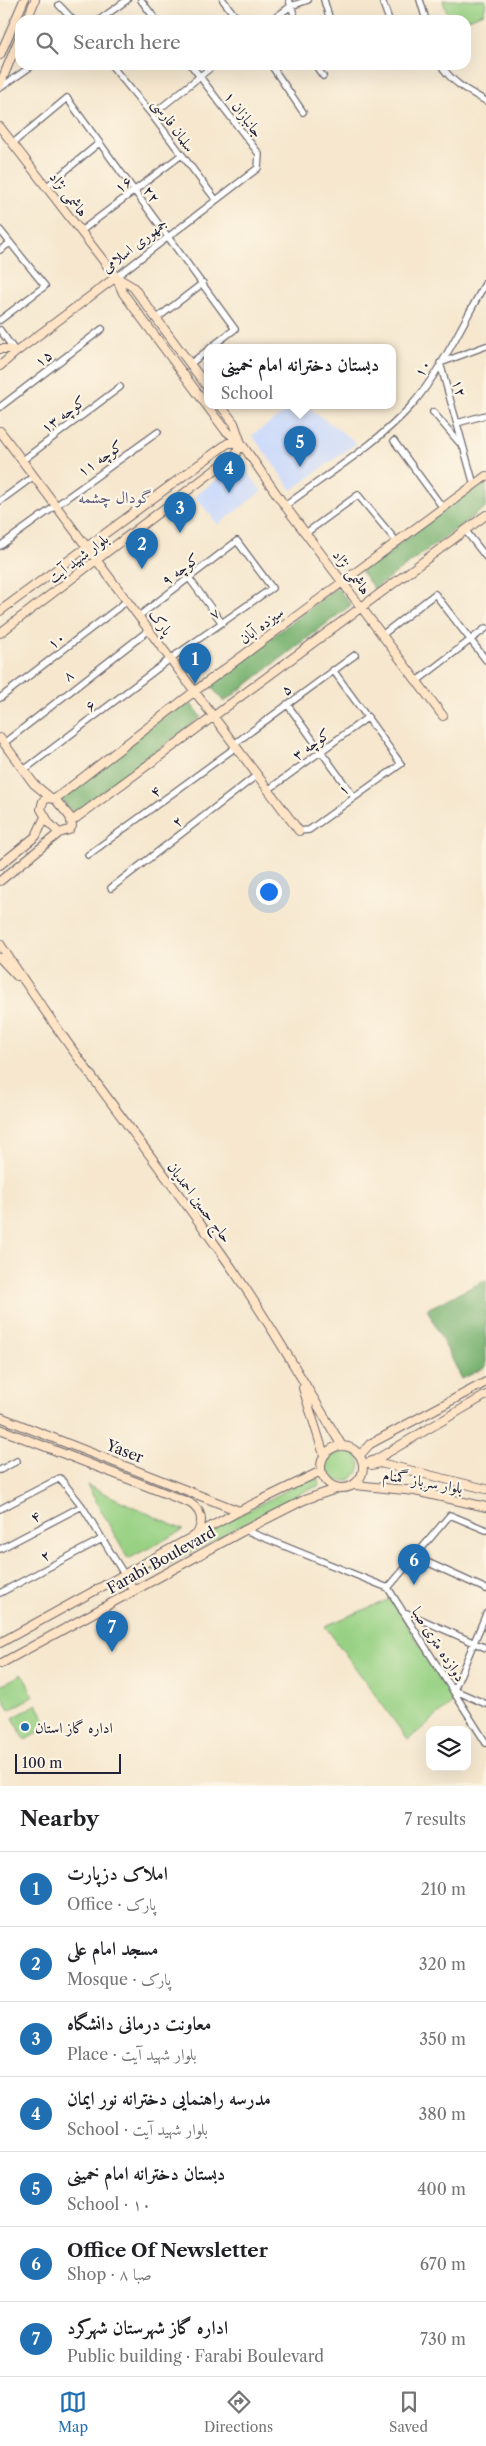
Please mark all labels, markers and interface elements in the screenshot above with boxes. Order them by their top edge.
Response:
search box [15,15,471,70]
icon: search [33,29,61,57]
text: Search here [73,31,181,54]
street label: جانبازان ۱ [220,87,268,141]
street label: سلمان فارسی [147,95,200,157]
street label: هاشمی نژاد [44,168,92,221]
street label: ۱۶ [110,171,136,197]
street label: ۲۲ [139,181,165,207]
street label: جمهوری اسلامی [97,213,171,277]
popup [204,344,396,409]
street label: ۱۵ [30,345,56,371]
text: دبستان دخترانه امام خمینی [221,353,379,376]
street label: ۱۰ [409,355,435,381]
street label: ۱۲ [448,377,472,399]
text: School [221,383,273,403]
street label: کوچه ۱۳ [37,391,90,439]
pin: 5 [284,426,316,467]
street label: کوچه ۱۱ [73,435,128,482]
pin: 4 [213,452,245,493]
district label: گودال چشمه [78,487,152,508]
pin: 3 [164,492,196,533]
pin: 2 [126,528,158,569]
street label: بلوار شهید آیت [44,529,113,588]
street label: هاشمی نژاد [327,546,375,600]
street label: کوچه ۹ [157,549,204,591]
street label: سیزده آبان [235,602,287,648]
street label: ۷ [205,603,223,623]
street label: پارک [143,605,178,641]
street label: ۱۰ [43,627,69,653]
pin: 1 [179,643,211,684]
street label: ۸ [59,665,77,685]
street label: ۵ [277,679,295,699]
street label: ۶ [81,695,99,715]
street label: کوچه ۳ [288,724,335,766]
street label: ۱ [334,779,352,799]
street label: ۴ [146,781,164,801]
street label: ۲ [168,811,186,831]
your location [256,879,282,905]
street label: حاج حسین احمدیان [160,1158,237,1249]
street label: Yaser [103,1435,147,1467]
street label: بلوار سرباز گمنام [381,1465,465,1501]
street label: ۴ [27,1505,44,1526]
street label: Farabi Boulevard [103,1522,219,1598]
pin: 6 [398,1544,430,1585]
street label: ۲ [37,1545,53,1565]
street label: دوازده متری صبا [408,1603,470,1685]
pin: 7 [96,1611,128,1652]
place label: اداره گاز استان [35,1718,113,1737]
marker: اداره گاز استان [19,1721,31,1733]
map controls [426,1726,471,1771]
button: layers [426,1726,471,1771]
scale bar [15,1751,121,1774]
text: 100 m [22,1754,62,1772]
text: Nearby [20,1806,99,1831]
text: 7 results [404,1809,466,1829]
text: املاک دزپارت [67,1862,168,1885]
text: 1 [32,1879,40,1899]
text: 210 m [421,1879,466,1899]
text: Office · پارک [67,1894,156,1914]
text: مسجد امام علی [67,1937,158,1960]
text: 2 [31,1954,41,1974]
text: 320 m [419,1954,466,1974]
text: Mosque · پارک [67,1969,171,1989]
text: معاونت درمانی دانشگاه [67,2012,211,2035]
text: 3 [31,2029,41,2049]
text: 350 m [419,2029,466,2049]
text: Place · بلوار شهید آیت [67,2044,197,2064]
text: مدرسه راهنمایی دخترانه نور ایمان [67,2087,271,2110]
text: 4 [31,2104,41,2124]
text: 380 m [418,2104,466,2124]
text: School · بلوار شهید آیت [67,2119,208,2139]
text: دبستان دخترانه امام خمینی [67,2162,225,2185]
text: 5 [32,2179,40,2199]
text: 400 m [417,2179,466,2199]
text: School · ۱۰ [67,2194,151,2214]
text: Office Of Newsletter [67,2239,268,2262]
text: 6 [31,2254,41,2274]
text: 670 m [420,2254,466,2274]
text: Shop · صبا ۸ [67,2264,152,2284]
text: اداره گاز شهرستان شهرکرد [67,2316,228,2339]
text: 7 [32,2329,40,2349]
text: 730 m [420,2329,466,2349]
text: Public building · Farabi Boulevard [67,2346,324,2366]
tab: Map [58,2388,88,2436]
tab: Directions [204,2388,273,2436]
tab: Saved [389,2388,428,2436]

